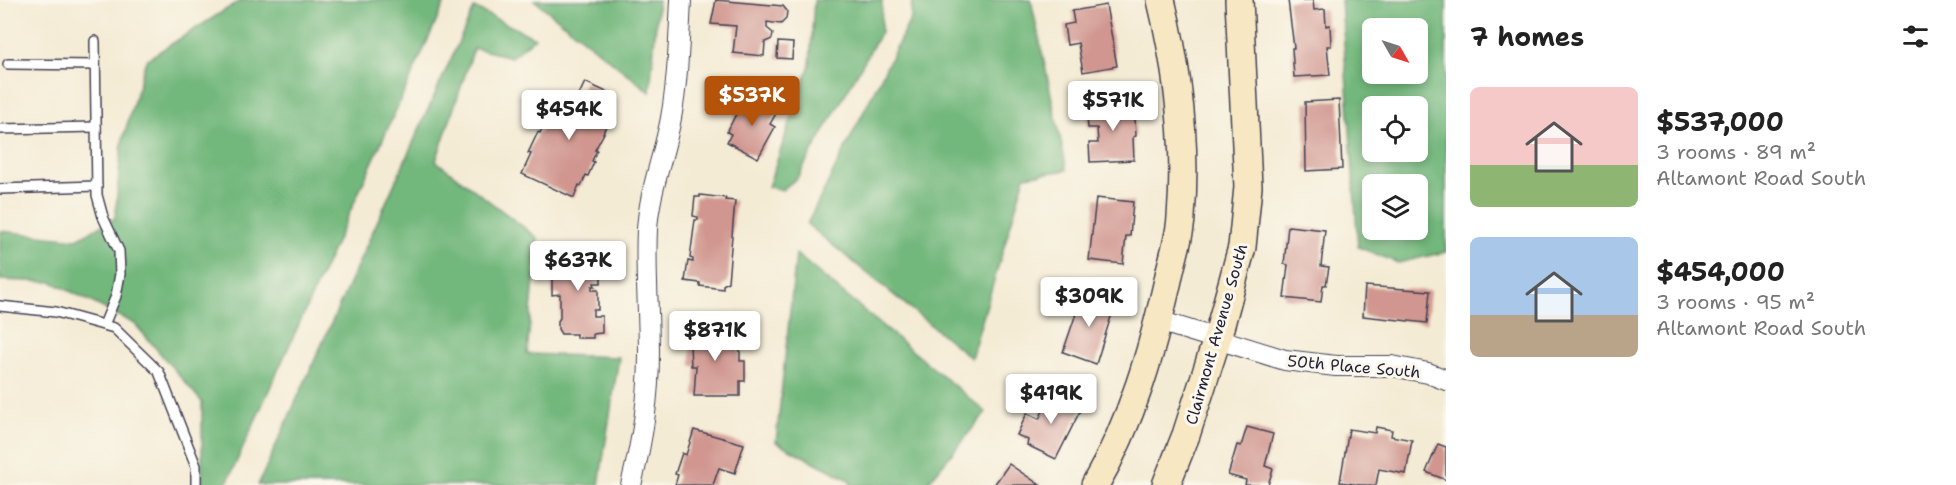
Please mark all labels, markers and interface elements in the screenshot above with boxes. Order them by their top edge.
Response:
north arrow [1362,18,1428,84]
map controls [1362,18,1428,240]
text: 7 homes [1470,19,1584,54]
icon: filters [1899,20,1932,53]
pin: $537K [710,76,794,127]
pin: $571K [1071,81,1155,132]
text: $537K [719,82,785,108]
text: $571K [1082,87,1144,113]
pin: $454K [527,90,611,141]
text: $454K [536,96,603,122]
button: locate [1362,96,1428,162]
text: $537,000 [1656,104,1784,139]
icon: home [1518,111,1590,183]
text: 3 rooms · 89 m² [1656,139,1816,165]
text: Altamont Road South [1656,165,1866,191]
button: layers [1362,174,1428,240]
pin: $637K [536,241,620,292]
street label: Clairmont Avenue South [1181,241,1252,427]
text: $637K [544,247,612,273]
text: $454,000 [1656,254,1785,289]
icon: home [1518,261,1590,333]
pin: $309K [1047,277,1131,328]
text: $309K [1054,283,1124,309]
text: 3 rooms · 95 m² [1656,289,1815,315]
pin: $871K [673,311,757,362]
text: Altamont Road South [1656,315,1866,341]
text: $871K [683,317,747,343]
street label: 50th Place South [1287,350,1421,383]
pin: $419K [1009,374,1093,425]
text: $419K [1020,380,1082,406]

